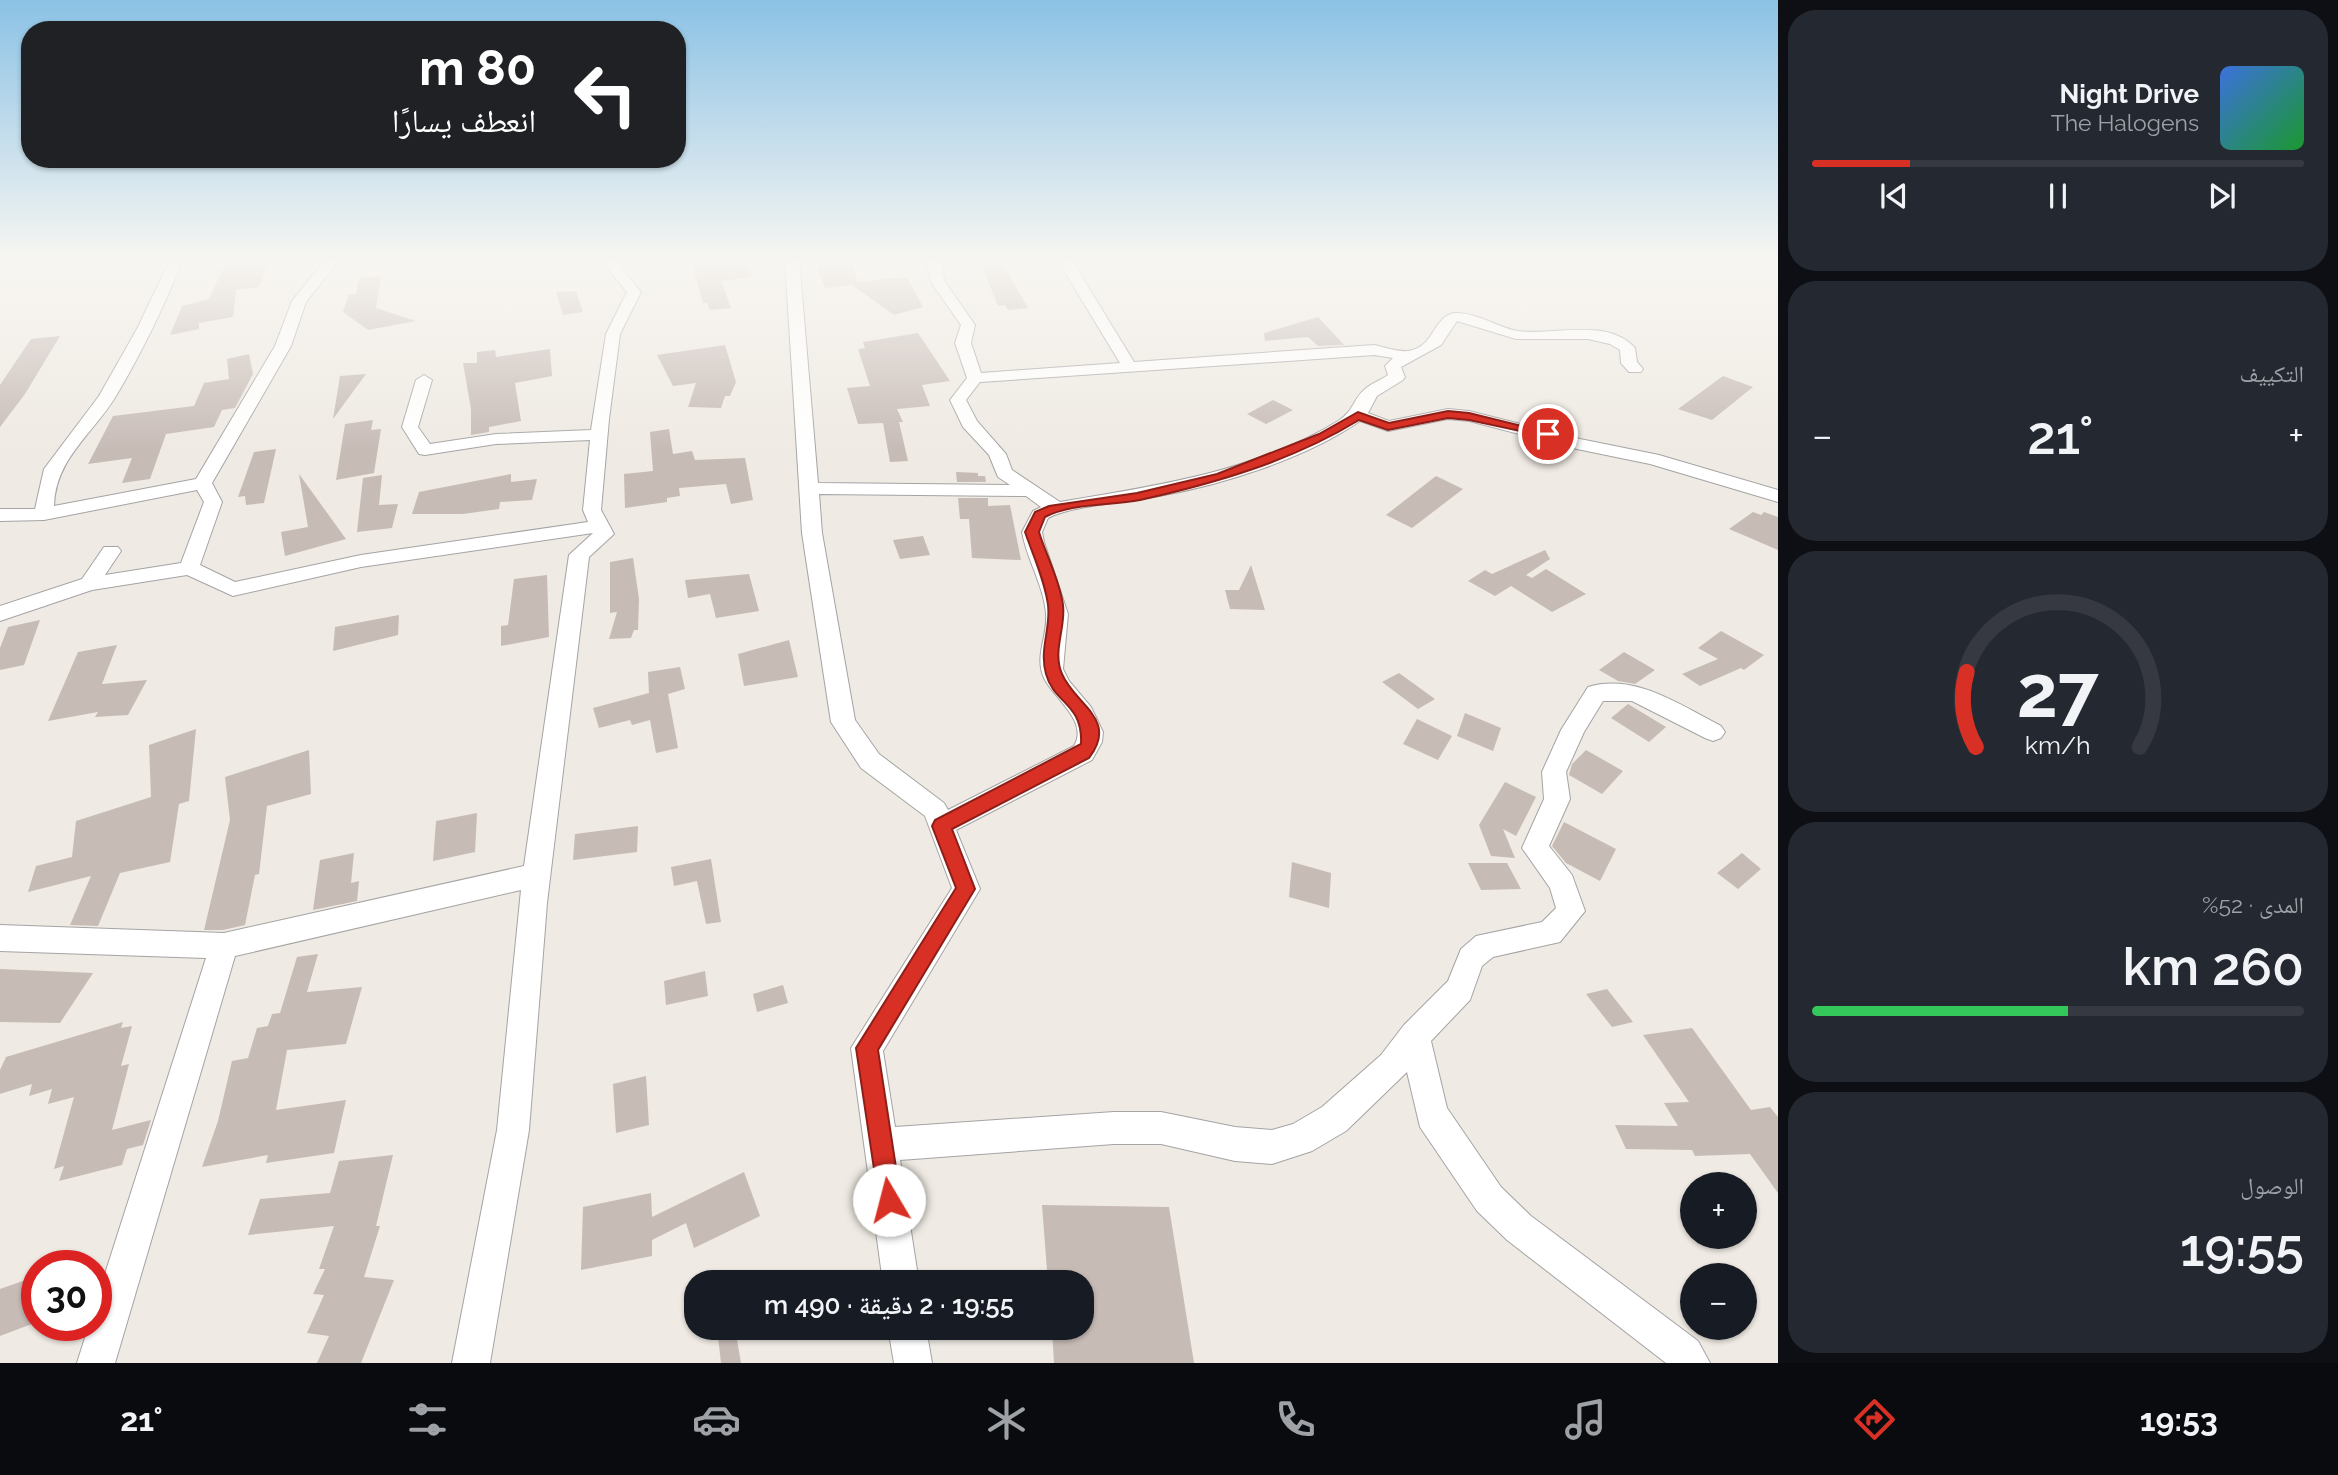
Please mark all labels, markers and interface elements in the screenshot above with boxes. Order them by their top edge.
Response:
text: 80 m [419,39,536,96]
icon: left [560,49,651,140]
text: Night Drive [2060,79,2199,109]
text: انعطف يسارًا [392,102,536,139]
text: The Halogens [2051,109,2199,136]
icon: previous [1875,177,1913,215]
icon: pause [2039,177,2077,215]
icon: next [2203,177,2241,215]
text: التكييف [2239,360,2304,387]
pin [1518,404,1578,464]
text: 21° [2027,405,2094,466]
text: − [1812,413,1832,458]
text: + [2288,413,2304,458]
icon: arrive [1529,415,1567,453]
text: 27 [2017,650,2099,735]
text: km/h [2025,730,2091,760]
text: المدى · 52% [2202,891,2304,918]
text: 260 km [2122,936,2304,997]
position arrow [852,1163,926,1237]
map controls [1680,1172,1757,1340]
button: + [1680,1172,1757,1249]
text: الوصول [2240,1172,2304,1199]
text: 19:55 [2180,1217,2304,1278]
speed limit sign: 30 [21,1250,112,1341]
button: − [1680,1263,1757,1340]
text: 19:55 · 2 دقيقة · 490 m [764,1290,1014,1320]
icon: filters [403,1395,452,1444]
icon: car [692,1395,741,1444]
icon: climate [982,1395,1031,1444]
icon: phone [1271,1395,1320,1444]
icon: music [1561,1395,1610,1444]
icon: directions [1850,1395,1899,1444]
text: 21° [120,1401,163,1438]
text: 19:53 [2140,1401,2218,1438]

